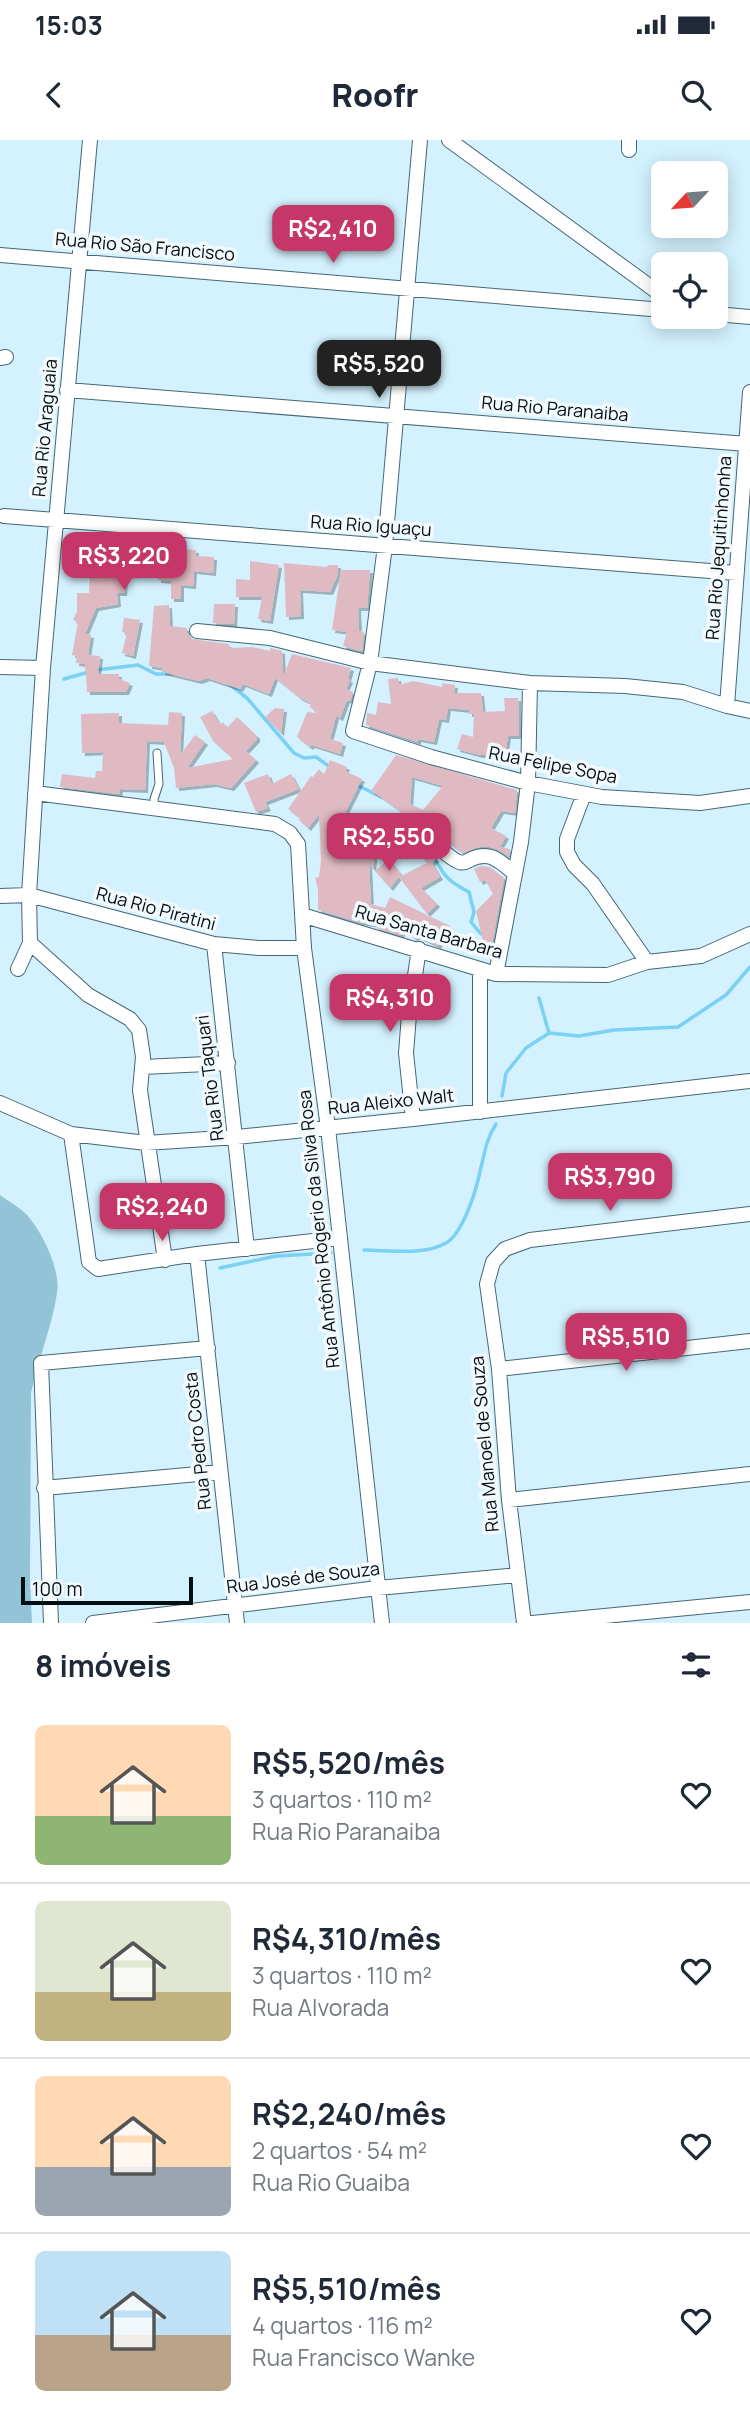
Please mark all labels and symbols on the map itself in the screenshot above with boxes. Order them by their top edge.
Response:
north arrow [651,161,728,238]
pin: R$2,410 [268,206,398,265]
street label: Rua Rio São Francisco [54,226,236,266]
pin: R$5,520 [314,341,444,400]
street label: Rua Rio Araguaia [26,358,62,498]
street label: Rua Rio Paranaiba [481,390,630,426]
street label: Rua Rio Jequitinhonha [700,455,736,641]
street label: Rua Rio Iguaçu [310,509,433,541]
pin: R$3,220 [59,532,189,592]
street label: Rua Felipe Sopa [487,740,620,788]
pin: R$2,550 [324,814,454,873]
street label: Rua Rio Piratini [94,881,219,936]
street label: Rua Santa Barbara [353,898,506,964]
pin: R$4,310 [325,974,455,1034]
street label: Rua Rio Taquari [189,1014,229,1143]
street label: Rua Aleixo Walt [327,1082,455,1120]
street label: Rua Antônio Rogerio da Silva Rosa [291,1089,345,1369]
pin: R$3,790 [545,1154,675,1213]
pin: R$2,240 [97,1184,227,1243]
pin: R$5,510 [561,1314,691,1373]
street label: Rua Manoel de Souza [464,1355,504,1533]
street label: Rua Pedro Costa [178,1371,216,1511]
street label: Rua José de Souza [225,1556,381,1598]
scale bar [21,1574,192,1606]

